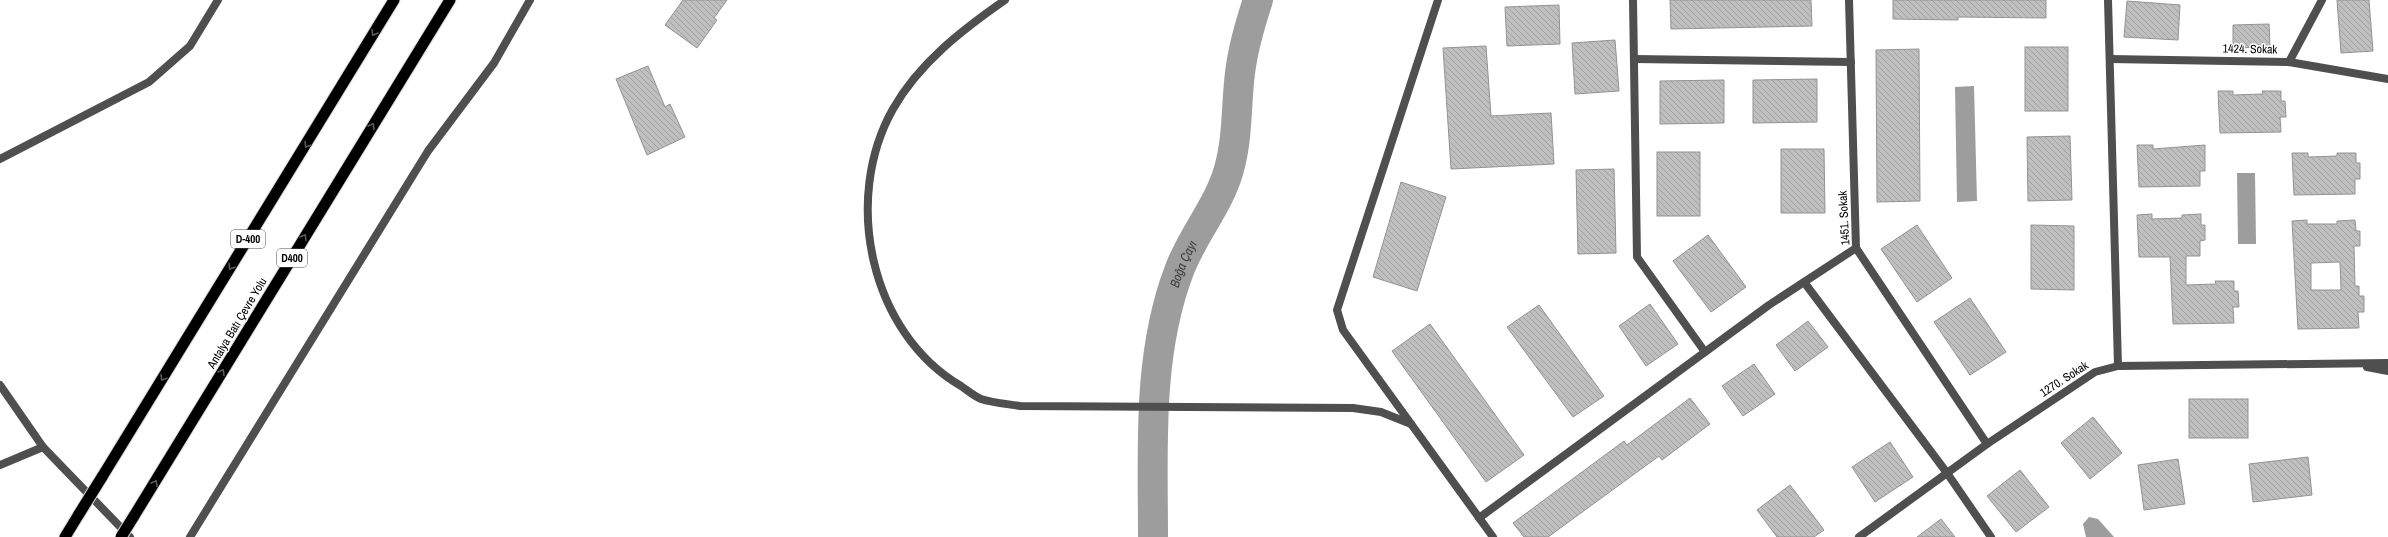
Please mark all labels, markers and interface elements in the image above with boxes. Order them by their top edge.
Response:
one-way arrow [371,29,379,36]
street label: 1424. Sokak [2223,41,2278,57]
one-way arrow [367,123,375,130]
one-way arrow [304,141,311,148]
street label: 1451. Sokak [1835,190,1853,246]
road number: D-400 [231,230,265,248]
one-way arrow [300,234,307,241]
water label: Boğa Çayı [1165,237,1201,290]
road number: D400 [277,249,307,267]
one-way arrow [228,263,236,270]
street label: Antalya Batı Çevre Yolu [203,275,271,372]
street label: 1270. Sokak [2037,357,2091,401]
one-way arrow [218,369,225,376]
one-way arrow [160,374,168,381]
one-way arrow [150,480,157,487]

